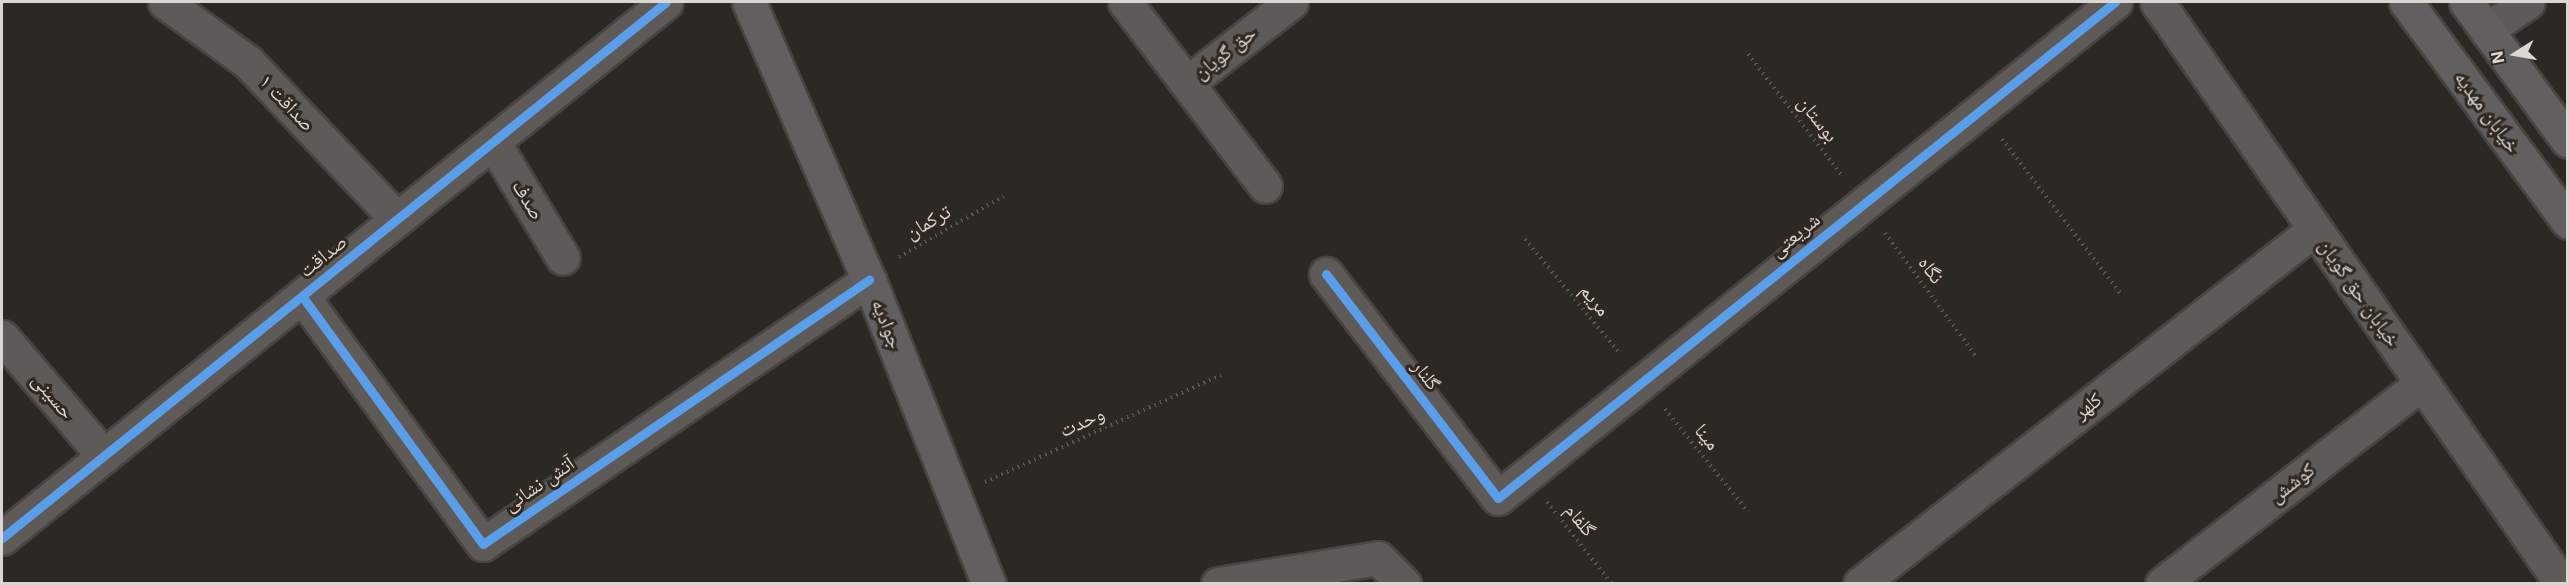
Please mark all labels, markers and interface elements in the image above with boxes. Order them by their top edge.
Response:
street label: حق گویان [1189,21,1261,85]
north arrow [2485,24,2545,84]
text: N [2486,50,2508,65]
street label: خیابان مهدیه [2449,67,2525,157]
street label: صداقت ۱ [254,70,320,136]
street label: بوستان [1793,91,1843,147]
street label: صدف [507,176,549,224]
street label: ترکمان [901,200,955,244]
street label: شریعتی [1765,208,1825,262]
street label: صداقت [294,229,352,283]
street label: خیابان حق گویان [2313,235,2405,351]
street label: نگاه [1913,252,1949,288]
street label: مریم [1575,279,1615,321]
street label: جوادیه [866,296,908,352]
street label: گلنار [1407,355,1445,395]
street label: حسینی [27,368,79,424]
street label: کلهر [2069,388,2107,424]
street label: وحدت [1056,401,1108,443]
street label: مینا [1689,419,1725,455]
street label: آتش نشانی [499,452,579,516]
street label: کوشش [2264,458,2320,508]
street label: گلفام [1559,499,1601,541]

